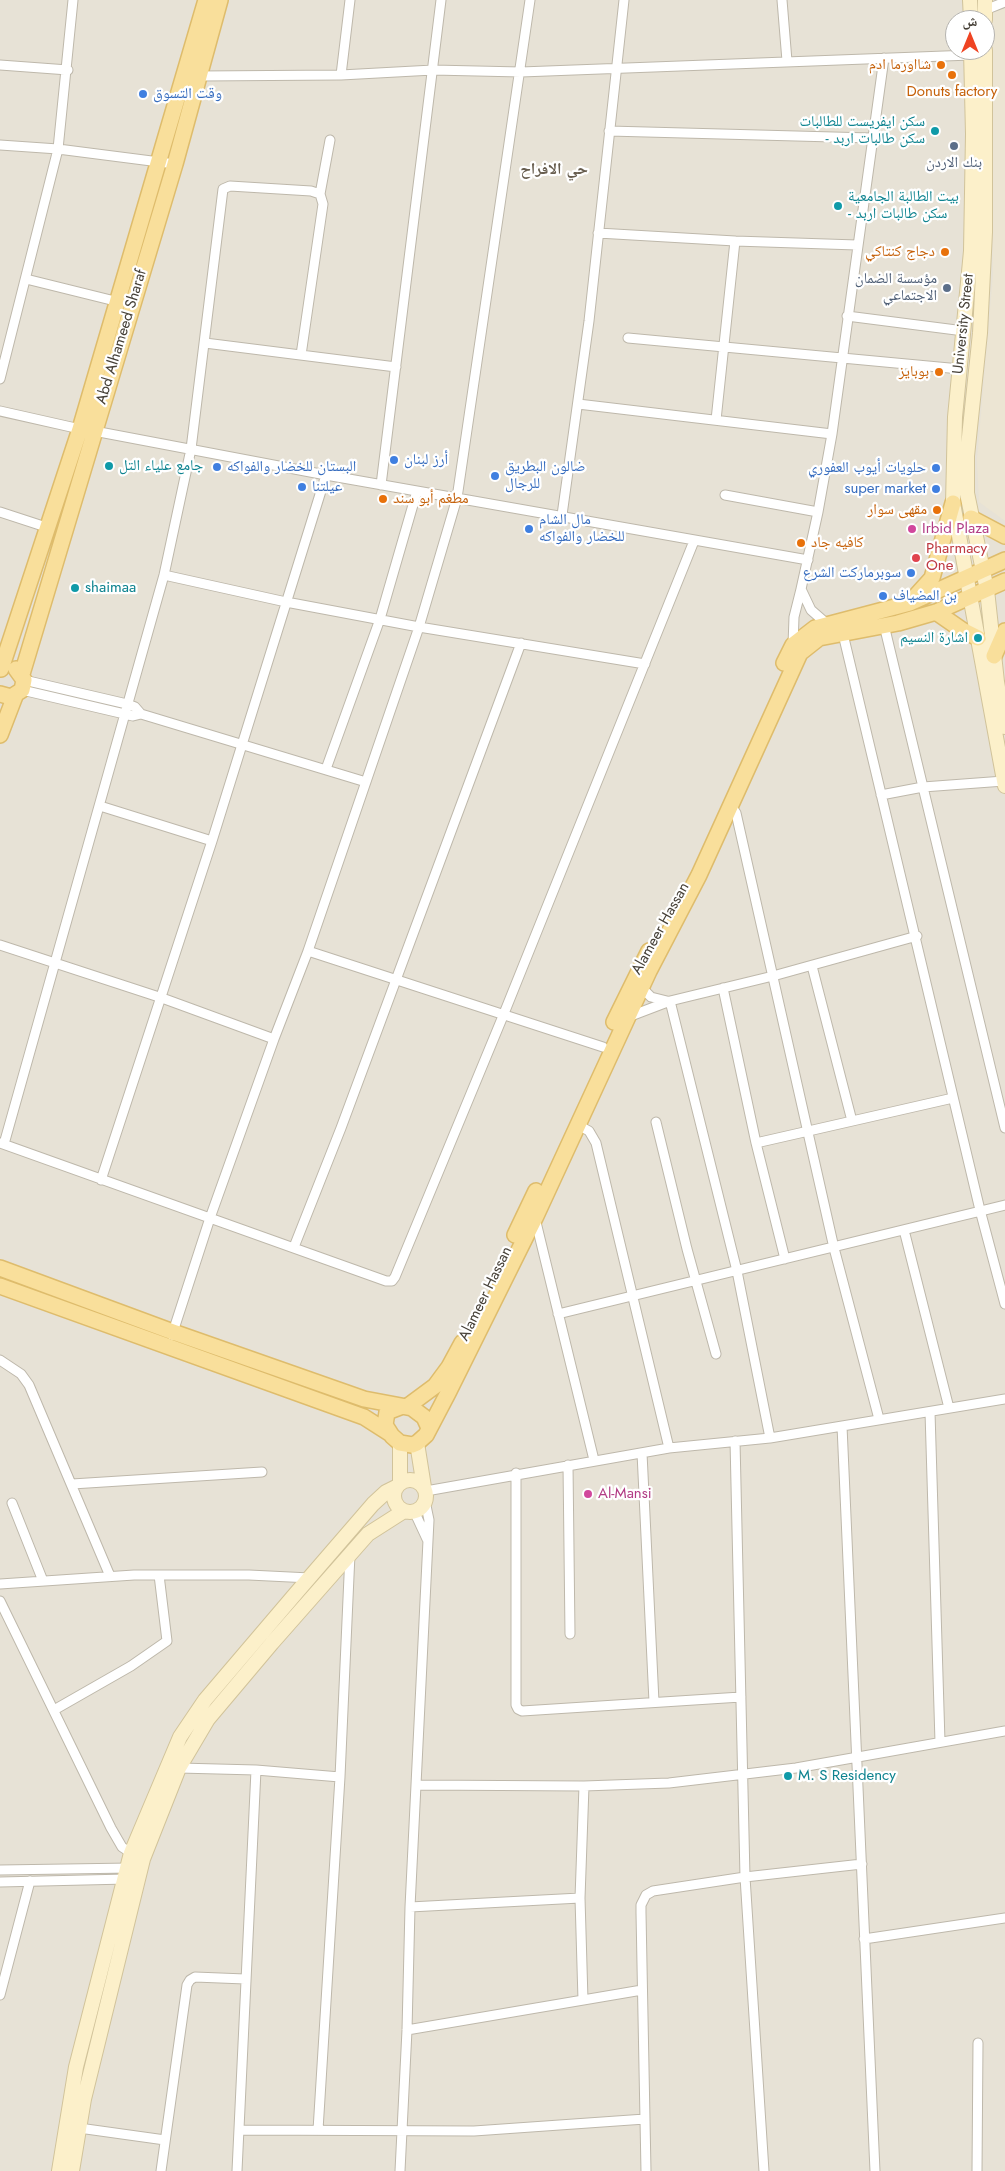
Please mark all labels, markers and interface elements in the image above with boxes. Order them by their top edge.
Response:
north arrow [945,10,995,60]
text: ش [963,11,977,31]
place label: شااورما ادم [869,56,931,74]
marker: شااورما ادم [935,59,947,71]
marker: Donuts factory [946,69,958,81]
place label: Donuts factory [907,83,997,101]
place label: وقت التسوق [153,85,222,103]
marker: وقت التسوق [137,88,149,100]
place label: سكن ايفريست للطالبات - سكن طالبات اربد [800,113,925,148]
marker: سكن ايفريست للطالبات - سكن طالبات اربد [929,125,941,137]
marker: بنك الاردن [948,140,960,152]
place label: بنك الاردن [926,154,982,172]
district label: حي الافراح [520,160,588,180]
place label: بيت الطالبة الجامعية - سكن طالبات اربد [848,188,959,223]
marker: بيت الطالبة الجامعية - سكن طالبات اربد [832,200,844,212]
place label: دجاج كنتاكي [865,243,935,261]
marker: دجاج كنتاكي [939,246,951,258]
street label: Abd Alhameed Sharaf [93,267,151,407]
place label: مؤسسة الضمان الاجتماعي [855,270,937,305]
street label: University Street [950,273,978,375]
marker: مؤسسة الضمان الاجتماعي [941,282,953,294]
place label: بوبايز [899,363,929,381]
marker: بوبايز [933,366,945,378]
place label: أرز لبنان [404,451,448,469]
marker: أرز لبنان [388,454,400,466]
place label: جامع علياء التل [119,457,203,475]
place label: البستان للخضار والفواكه [227,458,356,476]
place label: ضالون البطريق للرجال [505,458,585,493]
place label: حلويات أيوب العفوري [808,459,926,477]
marker: جامع علياء التل [103,460,115,472]
marker: البستان للخضار والفواكه [211,461,223,473]
marker: حلويات أيوب العفوري [930,462,942,474]
marker: ضالون البطريق للرجال [489,470,501,482]
place label: عيلتنا [312,478,342,496]
place label: super market [844,480,926,498]
marker: عيلتنا [296,481,308,493]
marker: super market [930,483,942,495]
place label: مطغم أبو سند [393,490,468,508]
marker: مطغم أبو سند [377,493,389,505]
place label: مقهى سوار [868,501,927,519]
marker: مقهى سوار [931,504,943,516]
place label: مال الشام للخضار والفواكه [539,511,625,546]
place label: Irbid Plaza [922,520,989,538]
marker: مال الشام للخضار والفواكه [523,523,535,535]
marker: Irbid Plaza [906,523,918,535]
place label: كافيه جاد [811,534,864,552]
marker: كافيه جاد [795,537,807,549]
place label: Pharmacy One [926,540,987,575]
marker: Pharmacy One [910,552,922,564]
place label: سوبرماركت الشرع [803,564,901,582]
marker: سوبرماركت الشرع [905,567,917,579]
place label: shaimaa [85,579,136,597]
marker: shaimaa [69,582,81,594]
place label: بن المضياف [893,587,957,605]
marker: بن المضياف [877,590,889,602]
place label: اشارة النسيم [900,629,968,647]
marker: اشارة النسيم [972,632,984,644]
street label: Alameer Hassan [628,880,694,978]
street label: Alameer Hassan [455,1244,517,1344]
place label: Al-Mansi [598,1485,652,1503]
marker: Al-Mansi [582,1488,594,1500]
place label: M. S Residency [798,1767,896,1785]
marker: M. S Residency [782,1770,794,1782]

